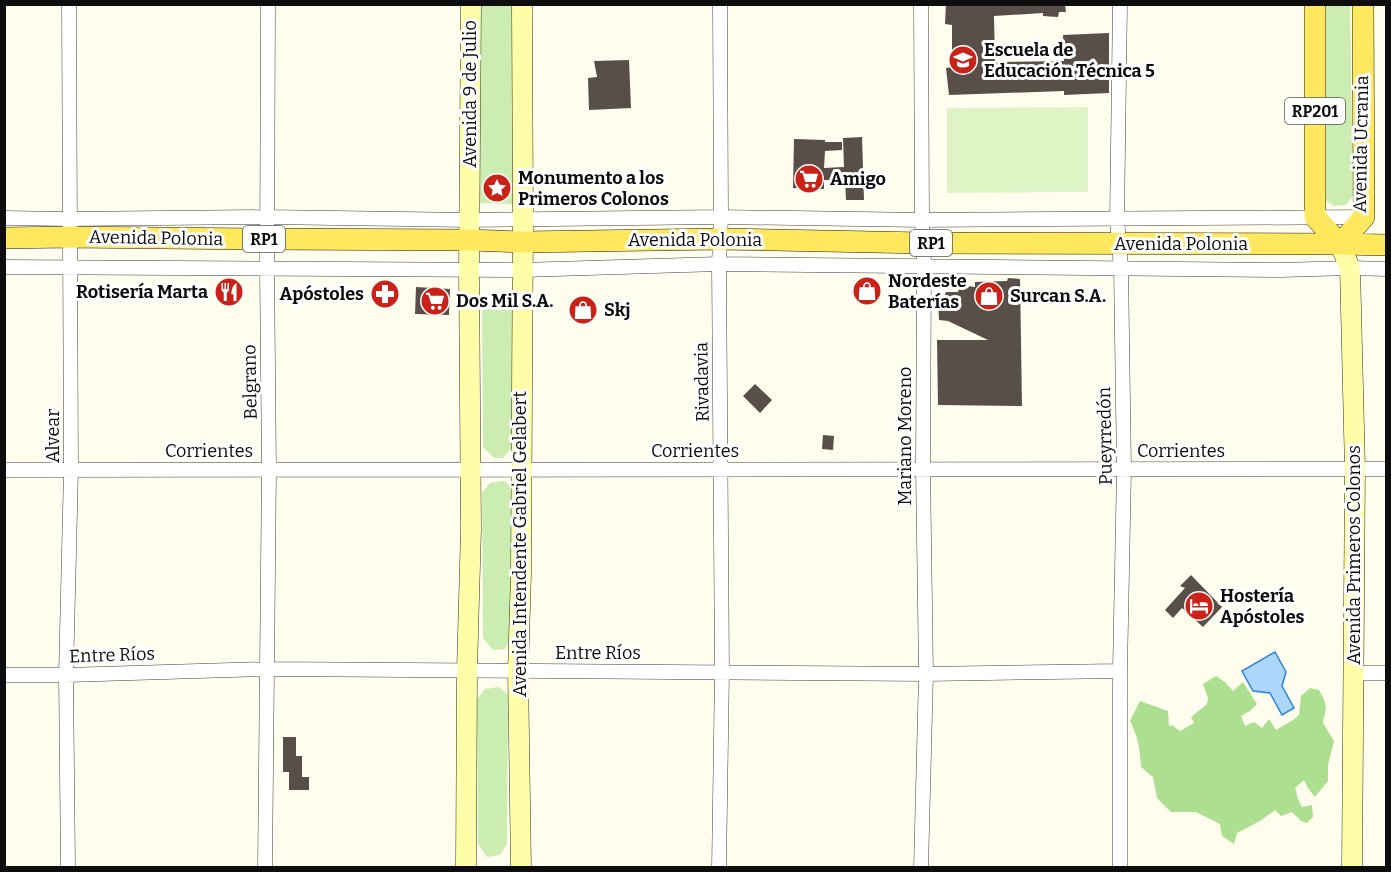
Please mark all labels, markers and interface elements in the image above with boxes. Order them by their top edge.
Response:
street label: Avenida 9 de Julio [459,20,481,168]
place label: Escuela de Educación Técnica 5 [984,39,1155,82]
school or university icon: Escuela de Educación Técnica 5 [947,44,979,76]
street label: Avenida Ucrania [1349,75,1373,213]
road number: RP201 [1285,98,1345,124]
supermarket icon: Amigo [793,163,825,195]
place label: Monumento a los Primeros Colonos [518,167,669,210]
place label: Amigo [830,168,886,190]
place icon: Monumento a los Primeros Colonos [481,172,513,204]
street label: Avenida Polonia [89,226,223,250]
road number: RP1 [243,226,285,252]
street label: Avenida Polonia [628,229,762,251]
road number: RP1 [910,230,952,256]
street label: Avenida Polonia [1114,233,1248,255]
place label: Nordeste Baterías [888,270,967,313]
shop icon: Nordeste Baterías [851,275,883,307]
restaurant icon: Rotisería Marta [213,276,245,308]
pharmacy icon: Apóstoles [369,278,401,310]
shop icon: Surcan S.A. [973,280,1005,312]
place label: Rotisería Marta [76,281,208,303]
place label: Apóstoles [280,283,364,305]
supermarket icon: Dos Mil S.A. [419,285,451,317]
place label: Surcan S.A. [1010,285,1106,307]
place label: Dos Mil S.A. [456,290,554,312]
shop icon: Skj [567,294,599,326]
place label: Skj [604,299,630,321]
street label: Rivadavia [690,342,714,422]
street label: Belgrano [238,344,262,420]
street label: Mariano Moreno [894,367,916,505]
street label: Pueyrredón [1093,386,1117,485]
street label: Avenida Intendente Gabriel Gelabert [509,391,531,697]
street label: Alvear [42,409,64,463]
street label: Corrientes [165,440,253,462]
street label: Corrientes [651,440,739,462]
street label: Corrientes [1137,440,1225,462]
street label: Avenida Primeros Colonos [1343,445,1365,665]
place label: Hostería Apóstoles [1220,585,1305,628]
hotel icon: Hostería Apóstoles [1183,590,1215,622]
street label: Entre Ríos [555,642,641,664]
street label: Entre Ríos [69,643,155,667]

